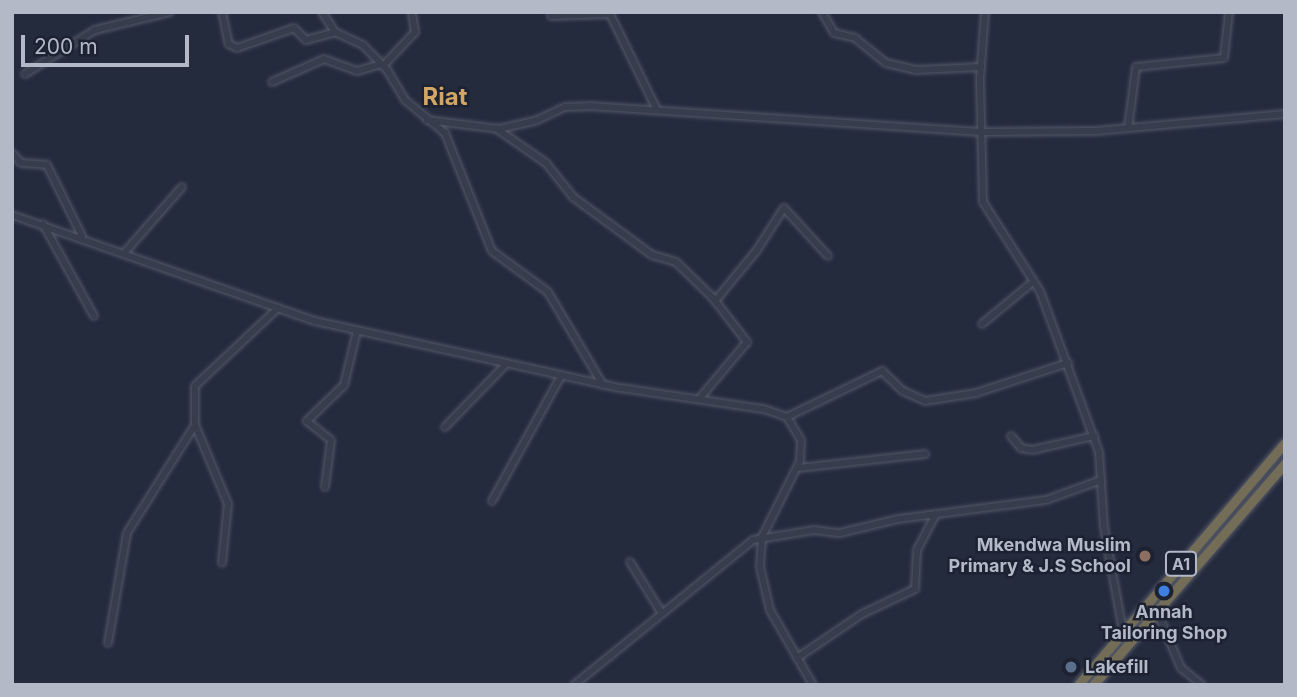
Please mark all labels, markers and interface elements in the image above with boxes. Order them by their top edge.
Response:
scale bar [24,21,192,65]
text: 200 m [34,34,98,59]
district label: Riat [423,83,467,111]
place label: Mkendwa Muslim Primary & J.S School [949,535,1131,578]
marker: Mkendwa Muslim Primary & J.S School [1137,548,1153,564]
road number: A1 [1164,552,1198,576]
marker: Annah Tailoring Shop [1156,583,1172,599]
place label: Annah Tailoring Shop [1101,602,1227,644]
place label: Lakefill [1085,656,1148,678]
marker: Lakefill [1063,659,1079,675]

